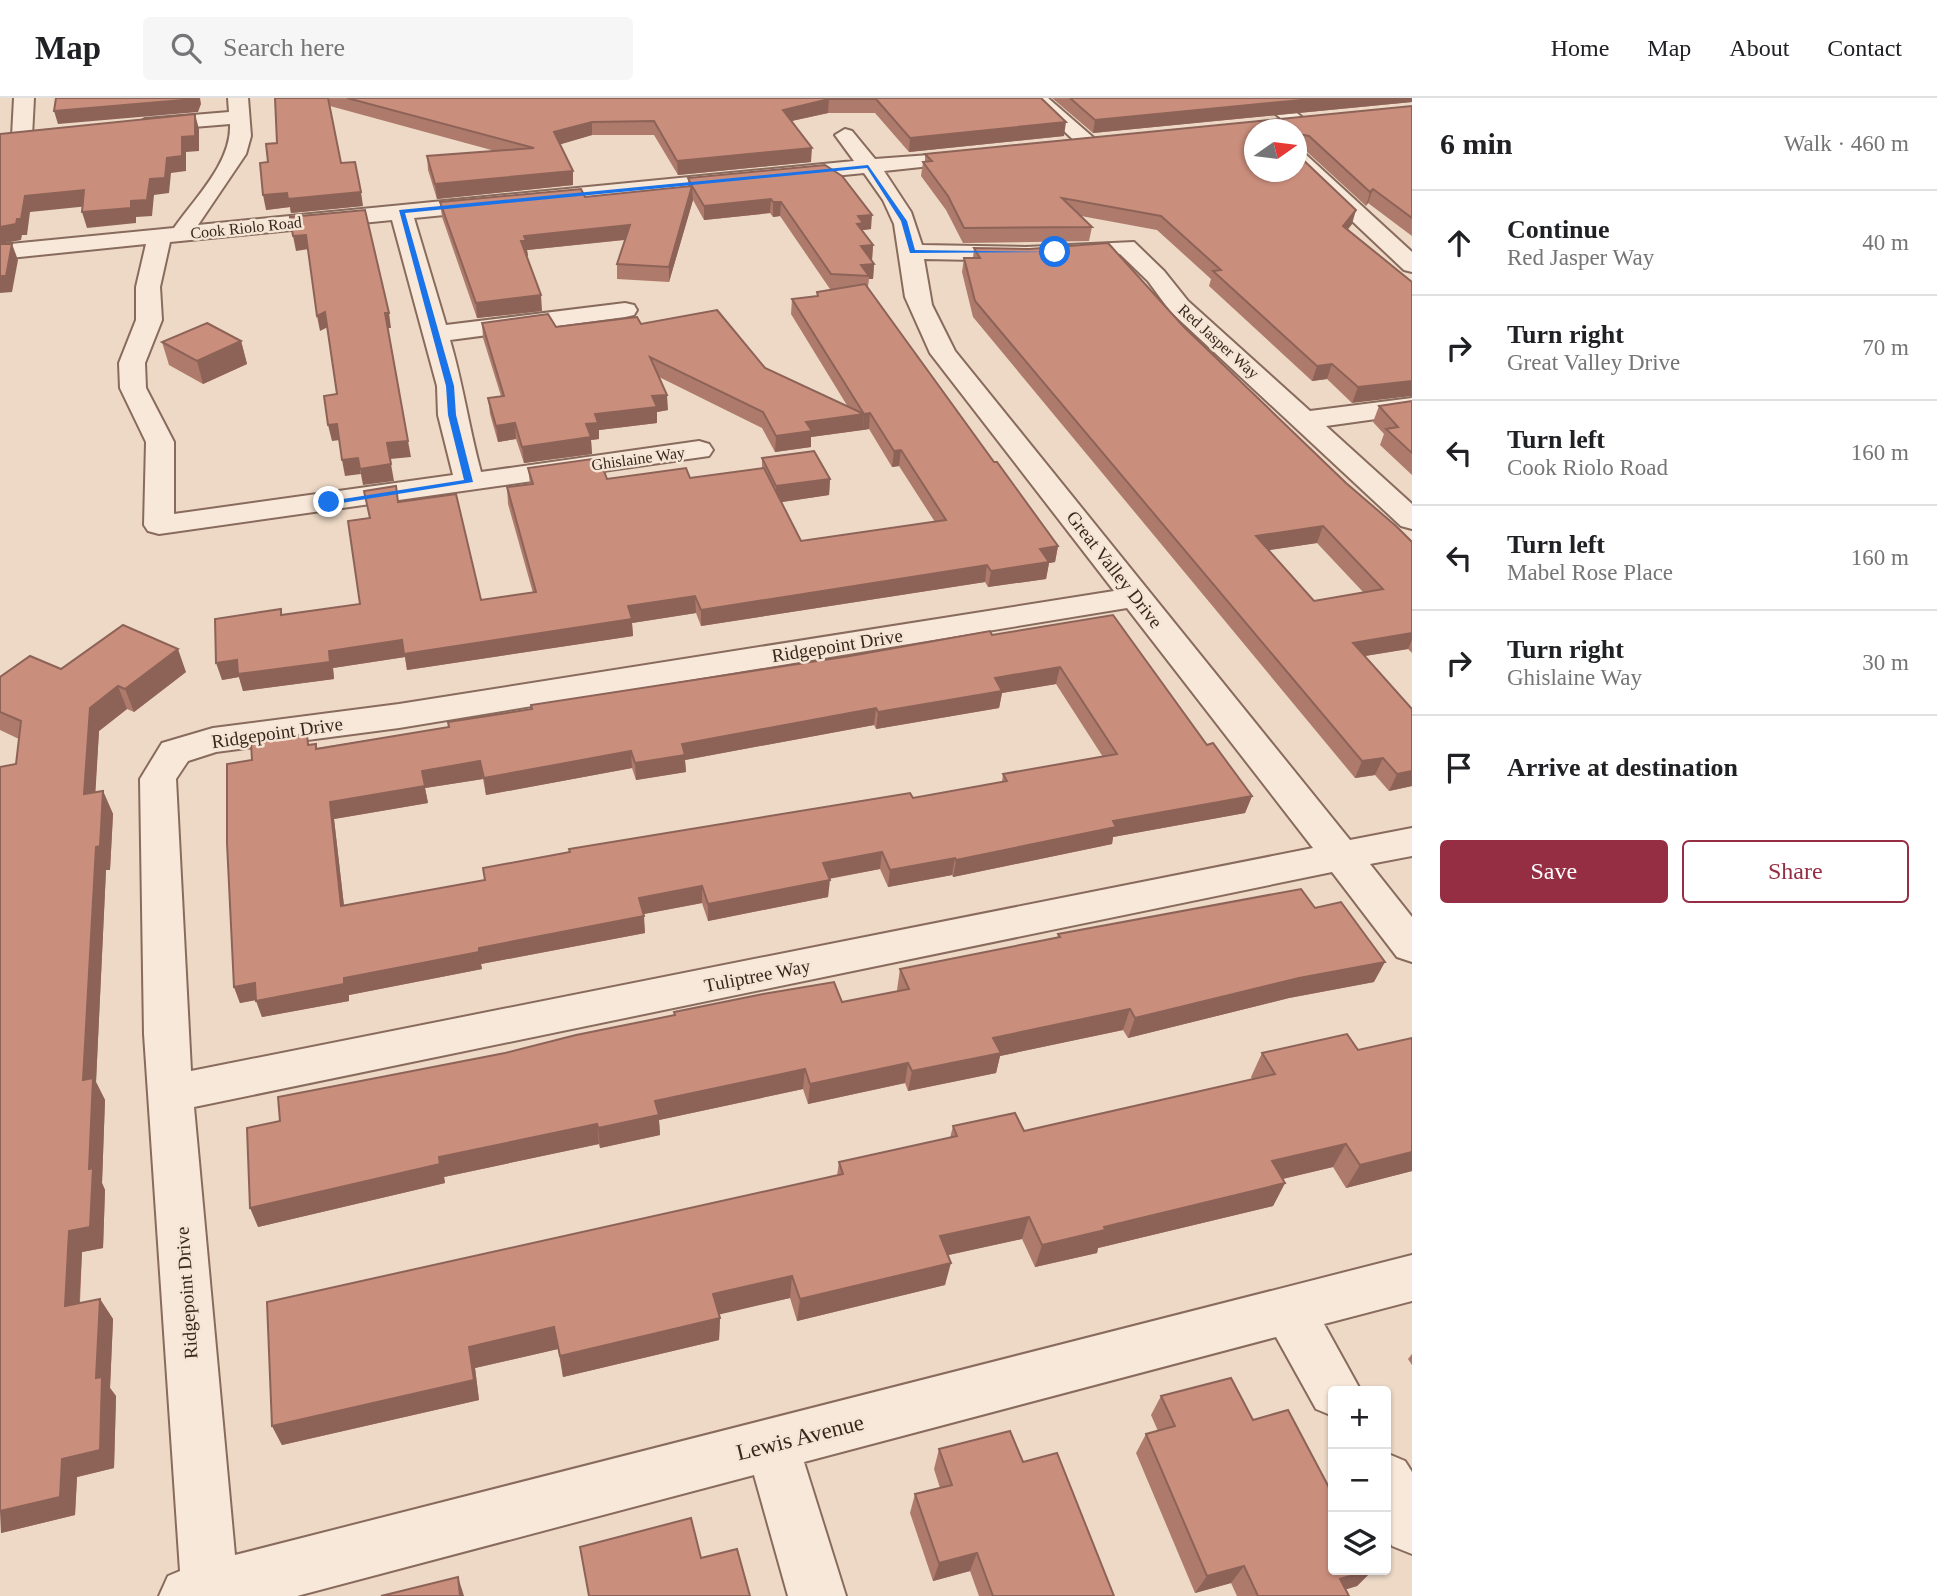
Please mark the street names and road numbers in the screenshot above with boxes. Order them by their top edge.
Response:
street label: Cook Riolo Road [189,213,303,242]
street label: Red Jasper Way [1174,301,1262,383]
street label: Ghislaine Way [590,444,686,474]
street label: Great Valley Drive [1062,506,1167,632]
street label: Ridgepoint Drive [770,625,904,666]
street label: Ridgepoint Drive [210,713,344,752]
street label: Tuliptree Way [702,955,812,996]
street label: Ridgepoint Drive [171,1226,202,1360]
street label: Lewis Avenue [734,1410,866,1465]

